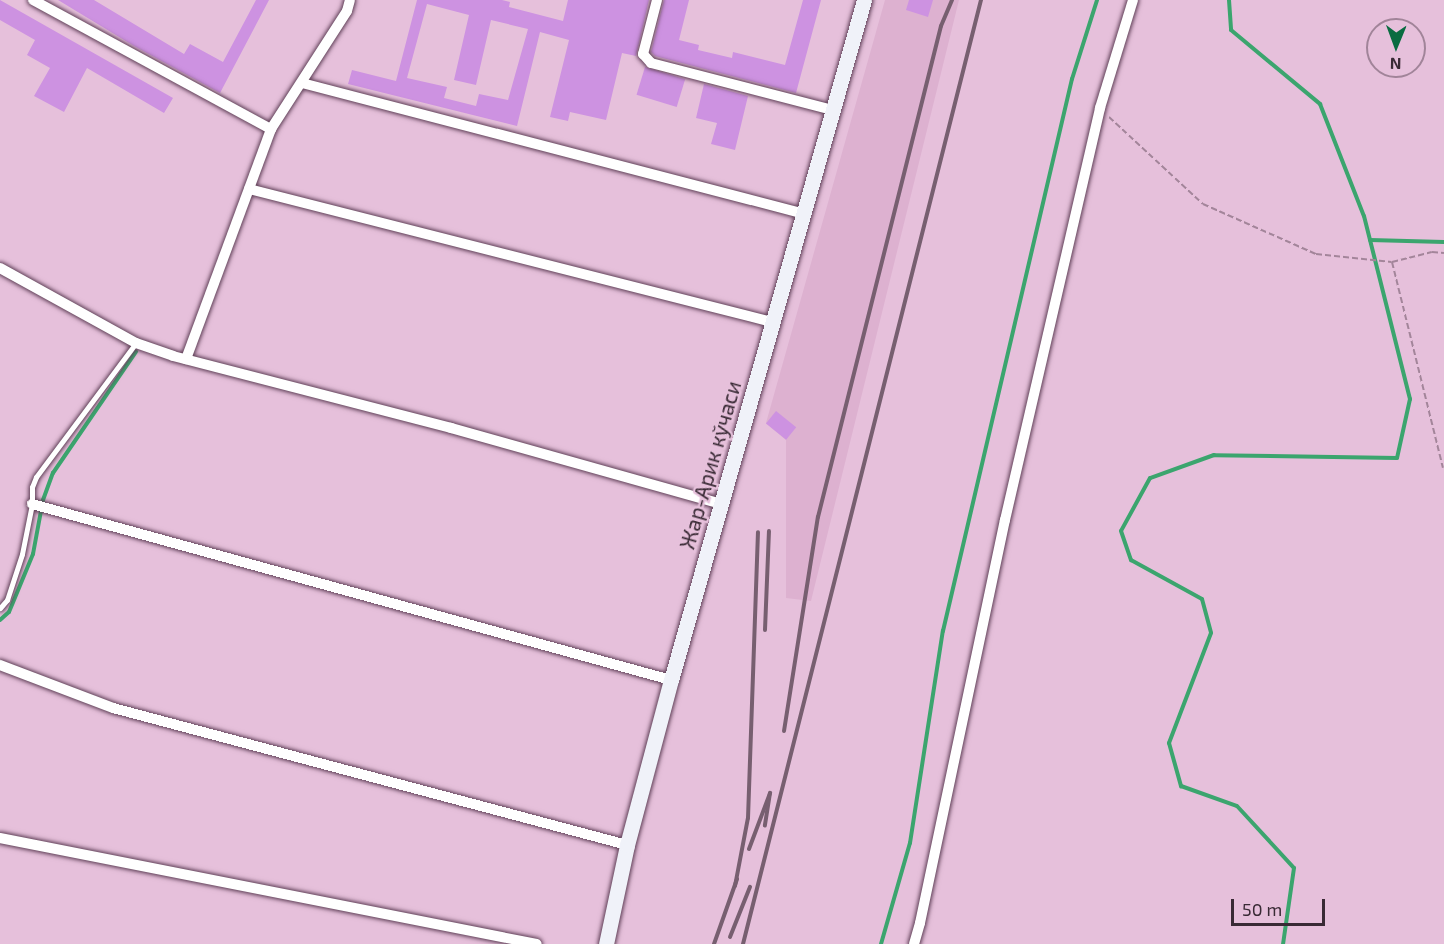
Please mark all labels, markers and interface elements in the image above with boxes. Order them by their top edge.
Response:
north arrow [1366,18,1426,78]
text: N [1390,55,1402,74]
street label: Жар-Арик кўчаси [674,378,746,552]
scale bar [1234,887,1328,925]
text: 50 m [1242,898,1282,920]

